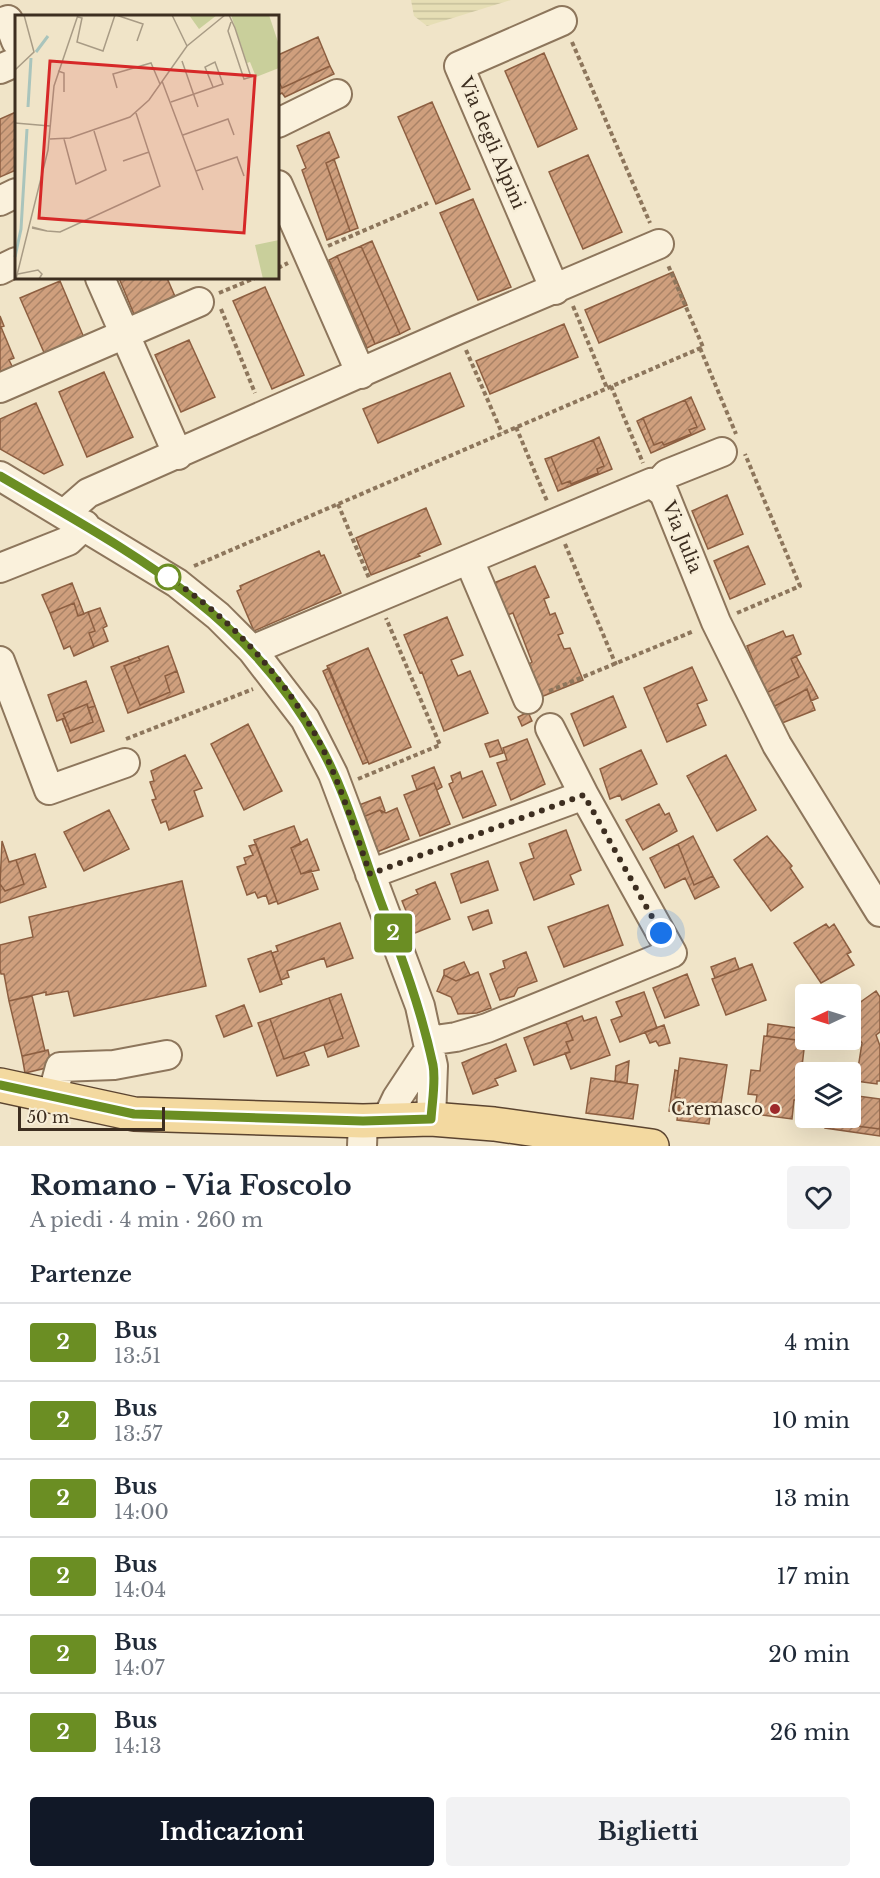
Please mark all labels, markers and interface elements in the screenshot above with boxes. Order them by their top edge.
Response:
inset map [15,15,279,279]
street label: Via degli Alpini [454,73,530,212]
street label: Via Julia [657,497,706,576]
unlabelled marker [155,564,181,590]
line badge: 2 [374,914,412,952]
your location [646,918,676,948]
text: 2 [386,920,400,946]
north arrow [795,984,861,1050]
map controls [795,984,861,1128]
button: layers [795,1062,861,1128]
place label: Cremasco [671,1098,763,1120]
marker: Cremasco [768,1102,782,1116]
scale bar [18,1104,165,1132]
text: 50 m [27,1107,69,1127]
button: heart [787,1166,850,1229]
text: Romano - Via Foscolo [30,1168,352,1203]
text: A piedi · 4 min · 260 m [30,1208,263,1232]
text: Partenze [30,1261,132,1288]
text: Bus [114,1317,157,1344]
text: 2 [56,1329,70,1355]
text: 4 min [785,1329,850,1356]
text: 13:51 [114,1344,161,1368]
text: Bus [114,1395,157,1422]
text: 2 [56,1407,70,1433]
text: 10 min [772,1407,850,1434]
text: 13:57 [114,1422,162,1446]
text: Bus [114,1473,157,1500]
text: 2 [56,1485,70,1511]
text: 13 min [774,1485,850,1512]
text: 14:00 [114,1500,169,1524]
text: Bus [114,1551,157,1578]
text: 2 [56,1563,70,1589]
text: 17 min [777,1563,850,1590]
text: 14:04 [114,1578,166,1602]
text: Bus [114,1629,157,1656]
text: 2 [56,1641,70,1667]
text: 20 min [768,1641,850,1668]
text: 14:07 [114,1656,165,1680]
text: Bus [114,1707,157,1734]
text: 2 [56,1719,70,1745]
text: 26 min [770,1719,850,1746]
text: 14:13 [114,1734,162,1758]
button: Indicazioni [30,1797,434,1866]
button: Biglietti [446,1797,850,1866]

